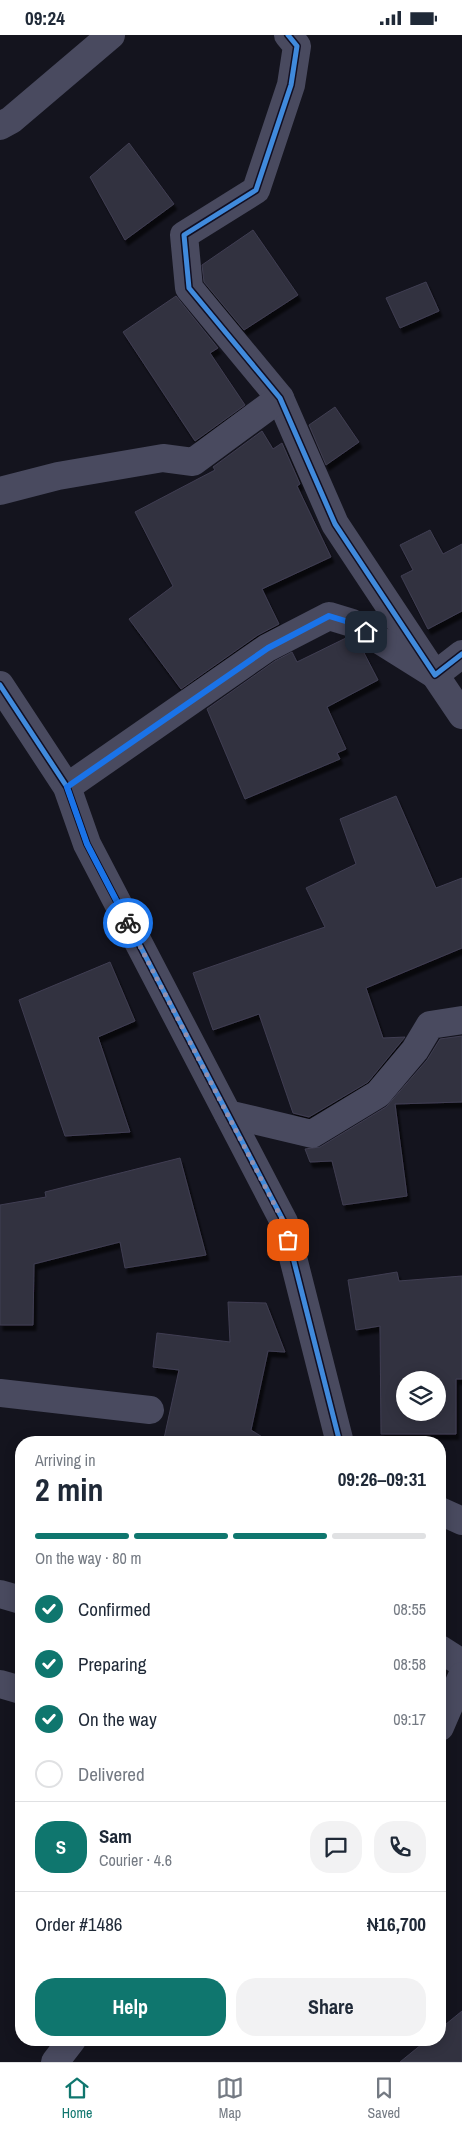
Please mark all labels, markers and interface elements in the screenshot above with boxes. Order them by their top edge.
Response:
text: 09:24 [25,5,65,31]
pin [345,611,387,653]
icon: home [352,618,380,646]
courier [103,898,153,948]
icon: bike [114,909,142,937]
pin [267,1219,309,1261]
icon: bag [274,1226,302,1254]
map controls [396,1371,446,1421]
button: layers [396,1371,446,1421]
text: Arriving in [35,1449,96,1471]
text: 09:26–09:31 [338,1466,426,1492]
text: 2 min [35,1468,104,1511]
text: On the way · 80 m [35,1547,141,1569]
icon: check [35,1595,63,1623]
text: Confirmed [78,1596,151,1622]
text: 08:55 [393,1598,426,1620]
icon: check [35,1650,63,1678]
text: Preparing [78,1651,146,1677]
text: 08:58 [393,1653,426,1675]
icon: check [35,1705,63,1733]
text: On the way [78,1706,157,1732]
text: 09:17 [393,1708,426,1730]
text: Delivered [78,1761,145,1787]
button: chat [310,1821,362,1873]
button: phone [374,1821,426,1873]
text: Sam [99,1823,132,1849]
text: S [56,1834,66,1860]
text: Courier · 4.6 [99,1849,172,1871]
text: Order #1486 [35,1911,122,1937]
text: ₦16,700 [367,1911,426,1937]
button: Help [35,1978,226,2036]
button: Share [236,1978,426,2036]
tab: Home [62,2074,92,2122]
tab: Map [216,2074,244,2122]
tab: Saved [368,2074,400,2122]

